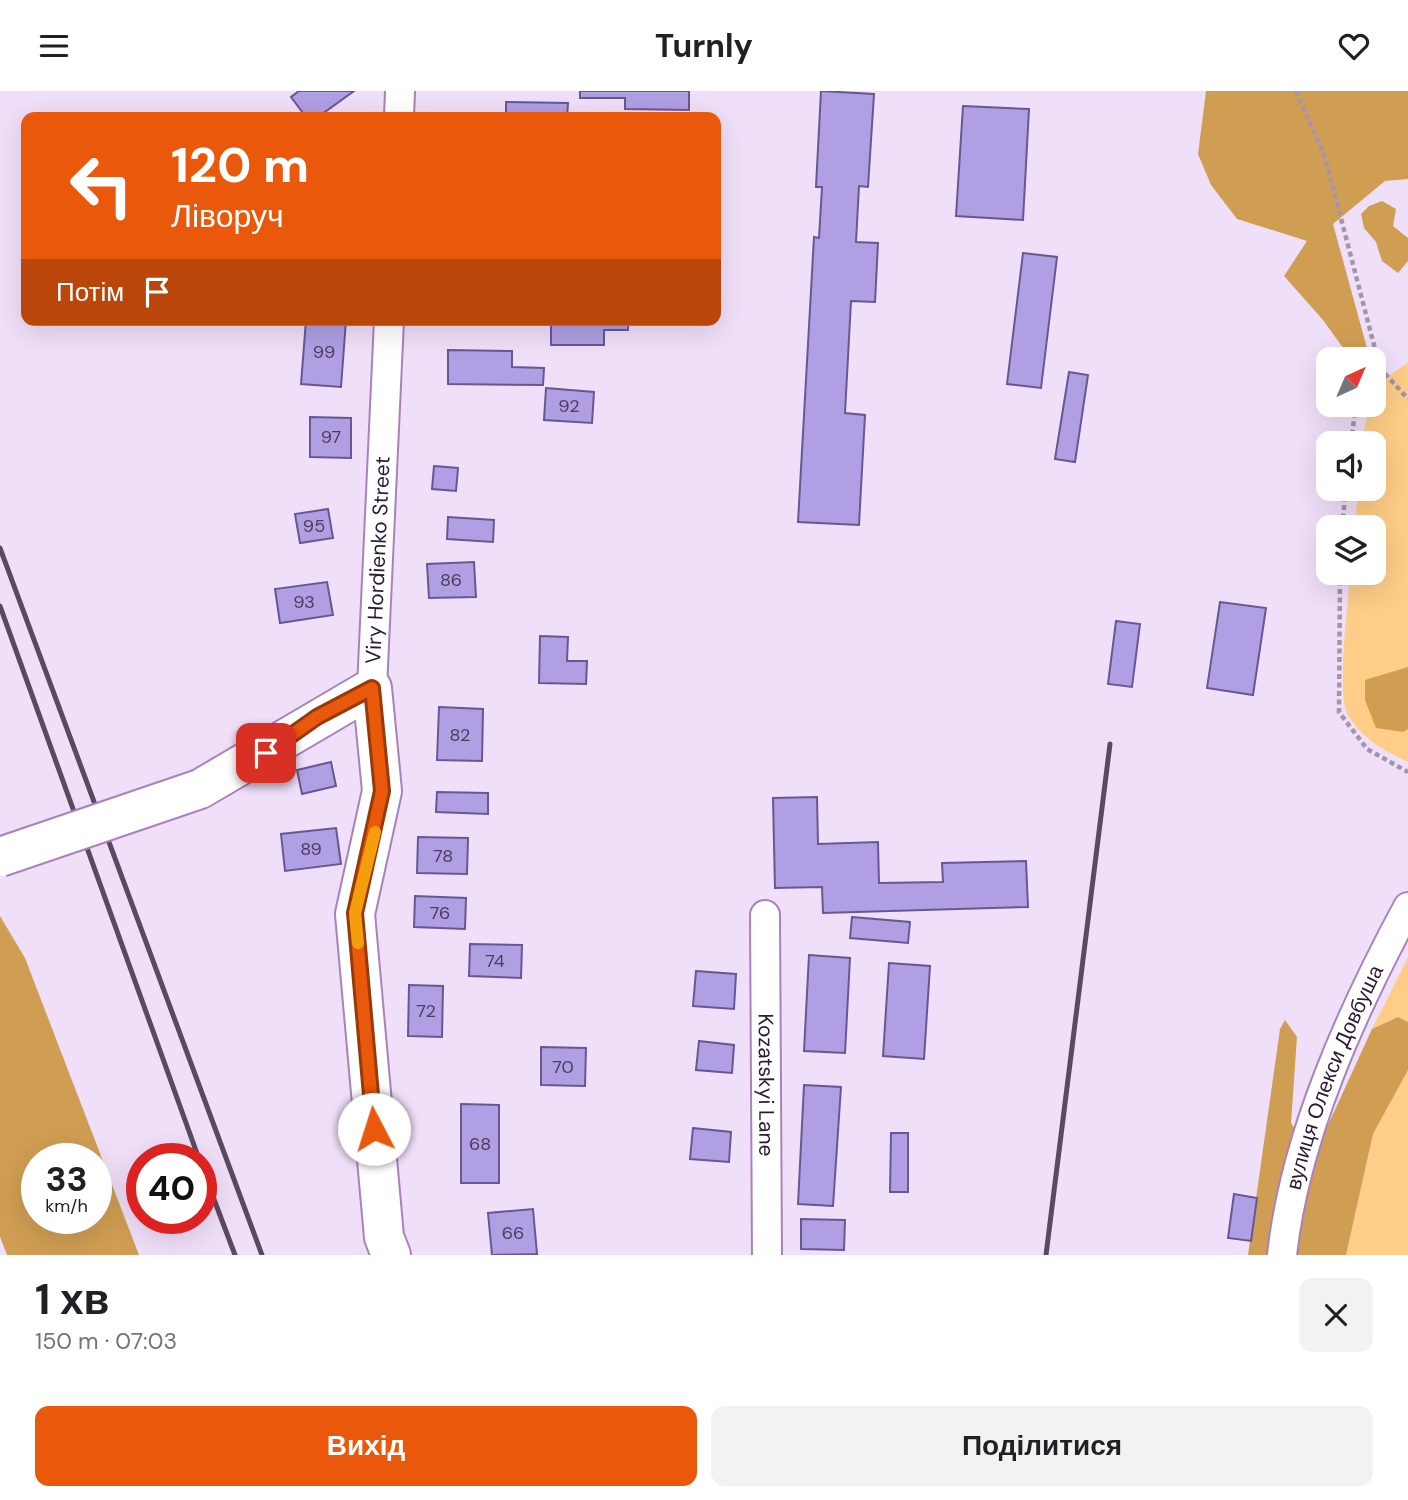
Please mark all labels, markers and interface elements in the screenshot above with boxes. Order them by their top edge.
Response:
text: Turnly [655,25,753,67]
icon: menu [35,27,73,65]
icon: heart [1335,27,1373,65]
text: 120 m [171,133,309,197]
icon: left [56,140,147,231]
text: Ліворуч [171,195,284,237]
icon: arrive [138,273,176,311]
text: Потім [56,275,124,309]
house number: 99 [313,340,335,364]
north arrow [1316,347,1386,417]
map controls [1316,347,1386,585]
house number: 92 [558,394,580,418]
house number: 97 [321,425,341,449]
button: sound [1316,431,1386,501]
street label: Viry Hordienko Street [359,456,397,665]
house number: 95 [303,514,325,538]
button: layers [1316,515,1386,585]
house number: 86 [440,568,462,592]
house number: 93 [293,590,315,614]
pin [236,723,296,783]
house number: 82 [449,723,471,747]
icon: arrive [247,734,285,772]
house number: 89 [300,837,322,861]
house number: 78 [433,844,453,868]
house number: 76 [430,901,450,925]
house number: 74 [485,949,505,973]
street label: вулиця Олекси Довбуша [1280,960,1390,1193]
house number: 72 [416,999,436,1023]
street label: Kozatskyi Lane [752,1013,780,1157]
house number: 70 [552,1055,574,1079]
position arrow [337,1092,411,1166]
house number: 68 [469,1132,491,1156]
speed limit sign: 40 [126,1143,217,1234]
text: 33 [45,1156,88,1202]
text: km/h [45,1194,88,1218]
house number: 66 [502,1221,524,1245]
text: 1 хв [35,1272,109,1327]
button: close [1299,1278,1373,1352]
text: 150 m · 07:03 [35,1326,177,1356]
button: Вихід [35,1406,697,1486]
button: Поділитися [711,1406,1373,1486]

